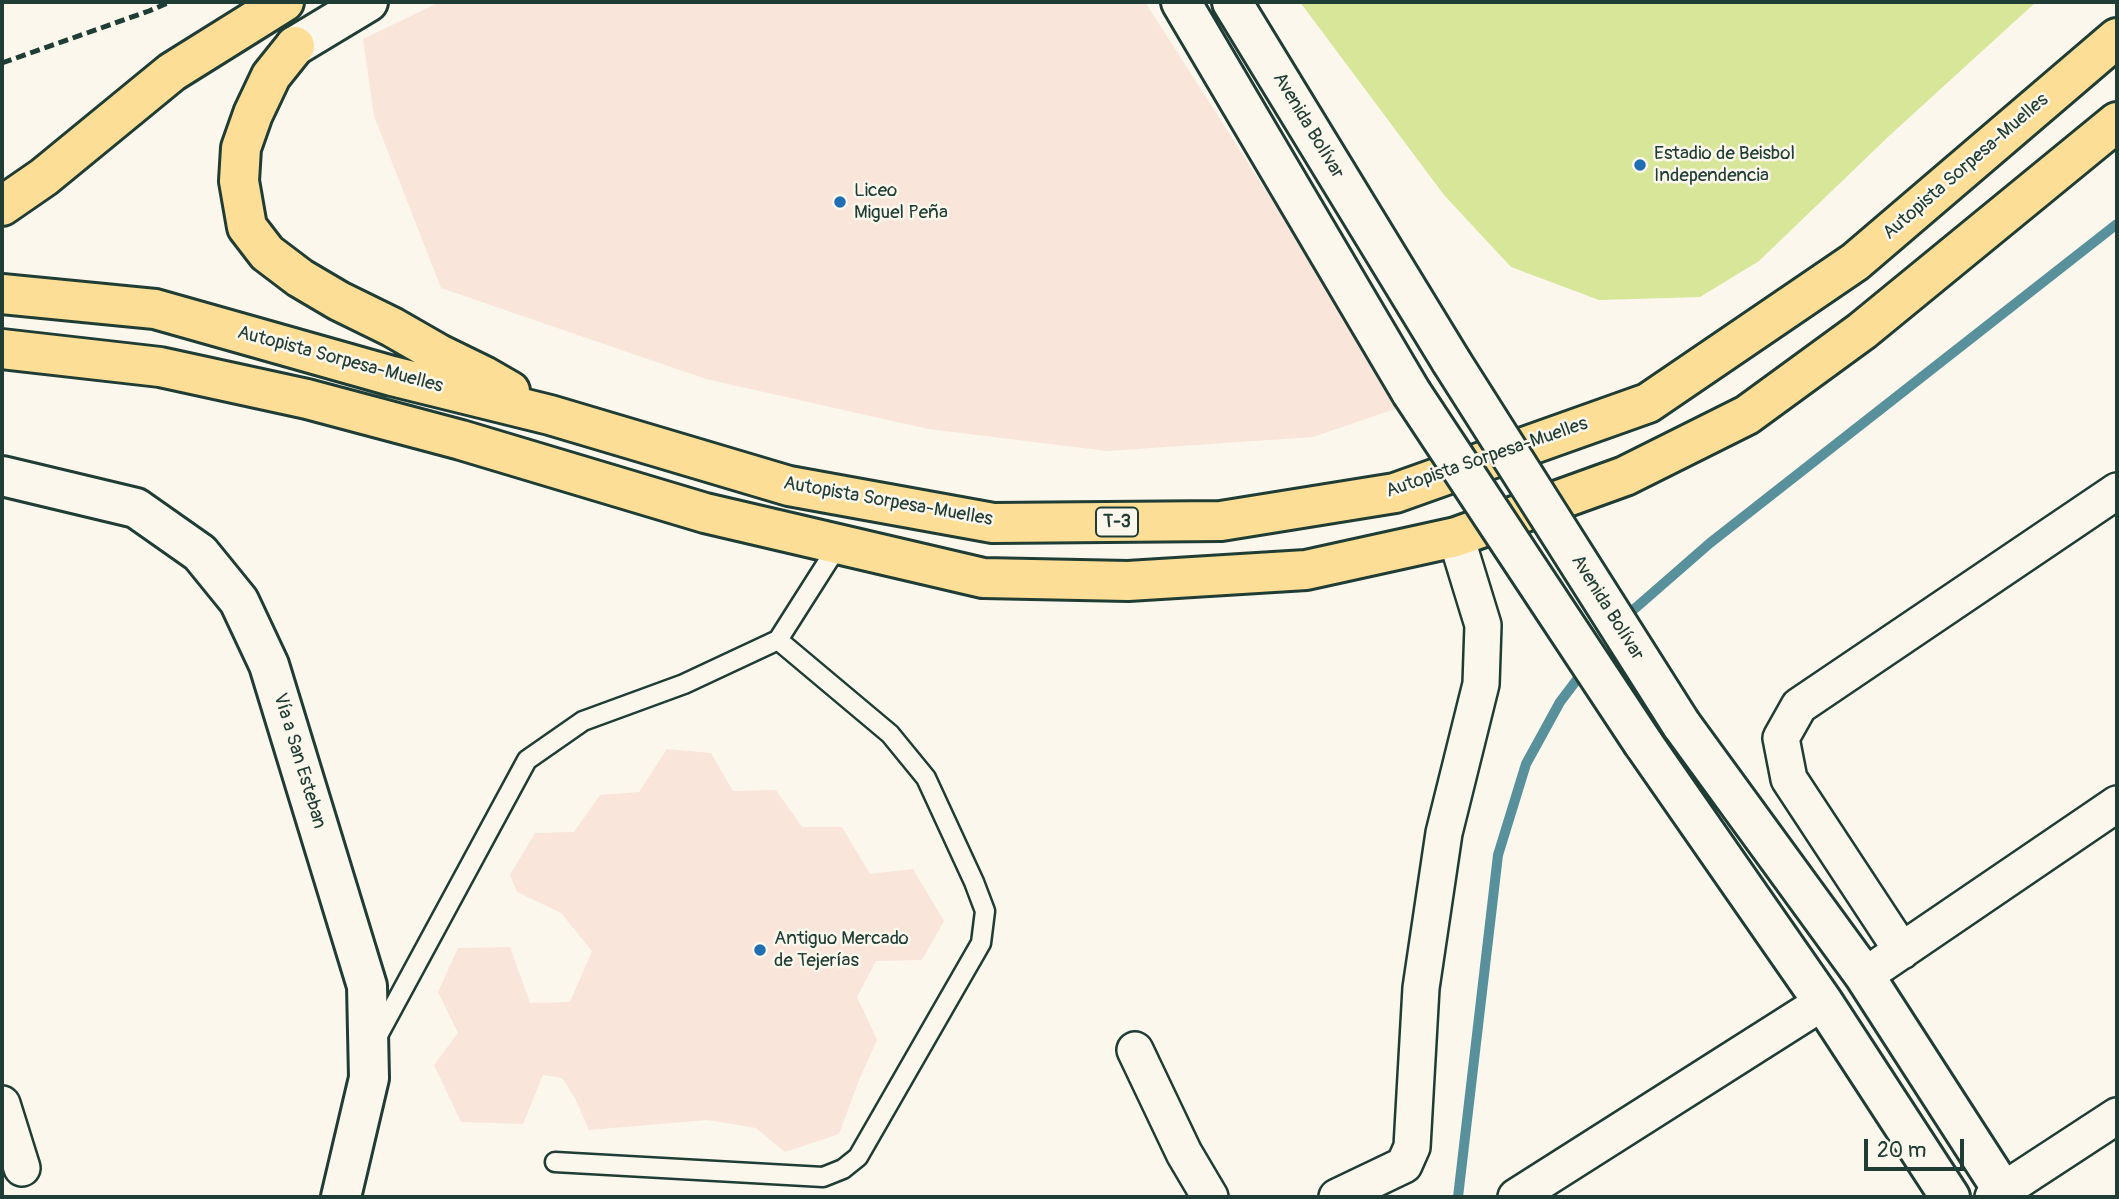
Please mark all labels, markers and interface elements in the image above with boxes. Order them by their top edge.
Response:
street label: Avenida Bolívar [1267,69,1349,183]
street label: Autopista Sorpesa-Muelles [1879,89,2053,245]
place label: Estadio de Beisbol Independencia [1654,143,1795,187]
marker: Estadio de Beisbol Independencia [1632,157,1648,173]
place label: Liceo Miguel Peña [854,180,948,224]
marker: Liceo Miguel Peña [832,194,848,210]
street label: Autopista Sorpesa-Muelles [235,322,445,398]
street label: Autopista Sorpesa-Muelles [1383,413,1591,503]
street label: Autopista Sorpesa-Muelles [782,472,994,532]
road number: T-3 [1096,508,1138,536]
street label: Avenida Bolívar [1566,551,1648,665]
street label: Vía a San Esteban [268,690,330,832]
place label: Antiguo Mercado de Tejerías [774,928,909,972]
marker: Antiguo Mercado de Tejerías [752,942,768,958]
scale bar [1867,1126,1967,1170]
text: 20 m [1877,1137,1926,1164]

